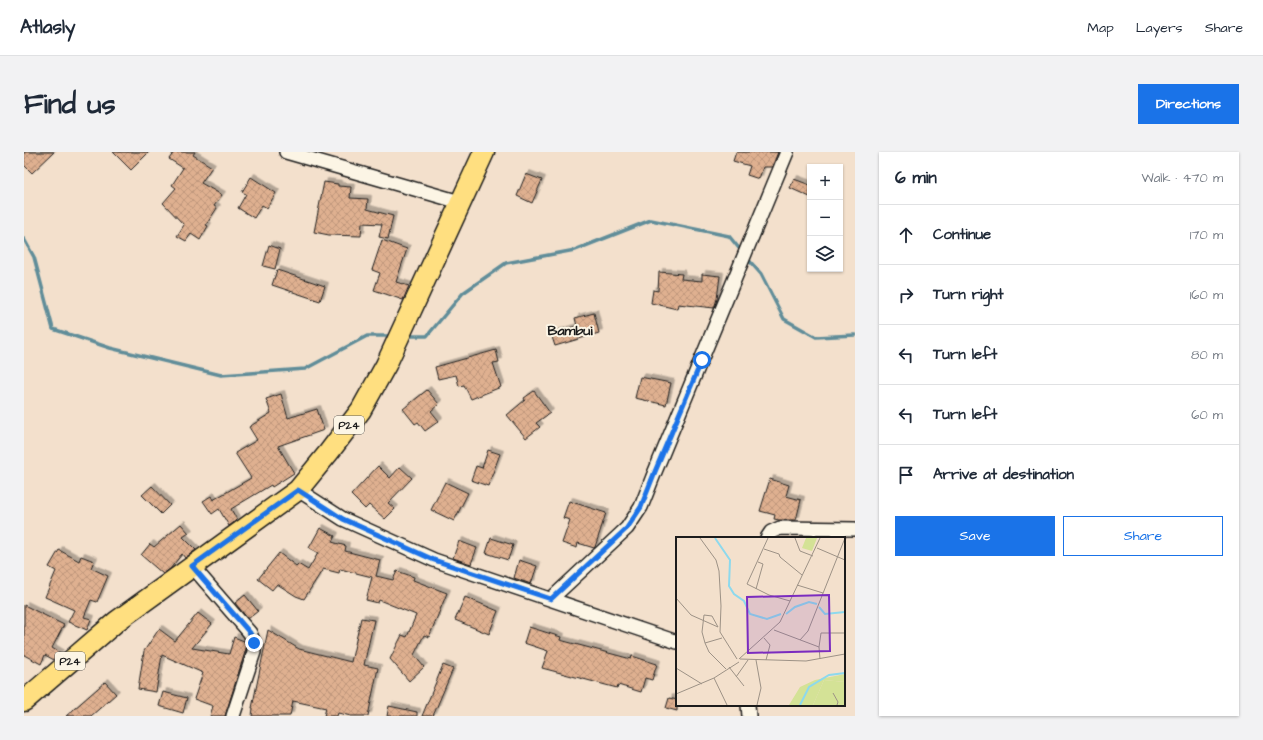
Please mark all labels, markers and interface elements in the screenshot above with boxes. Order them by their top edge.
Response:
text: Atlasly [20,14,75,41]
text: Map [1087,18,1114,38]
text: Layers [1136,18,1183,38]
text: Share [1205,18,1243,38]
button: Directions [1138,84,1239,124]
text: Find us [24,85,115,124]
map controls [807,164,843,272]
button: + [807,164,843,200]
text: 6 min [895,166,937,190]
text: Walk · 470 m [1142,169,1223,187]
button: − [807,200,843,236]
icon: ahead [895,224,917,246]
text: Continue [933,224,991,245]
text: 170 m [1190,226,1223,244]
button: layers [807,236,843,272]
icon: right [895,284,917,306]
text: Turn right [933,284,1004,305]
text: 160 m [1190,286,1223,304]
district label: Bambui [547,321,593,341]
icon: left [895,344,917,366]
text: Turn left [933,344,997,365]
text: 80 m [1191,346,1223,364]
route start [693,351,711,369]
icon: left [895,404,917,426]
text: Turn left [933,404,997,425]
text: 60 m [1191,406,1223,424]
road number: P24 [334,416,364,434]
icon: arrive [895,464,917,486]
text: Arrive at destination [933,464,1074,485]
button: Save [895,516,1055,556]
button: Share [1063,516,1223,556]
inset map [676,537,845,706]
route end [245,634,263,652]
road number: P24 [55,652,85,670]

